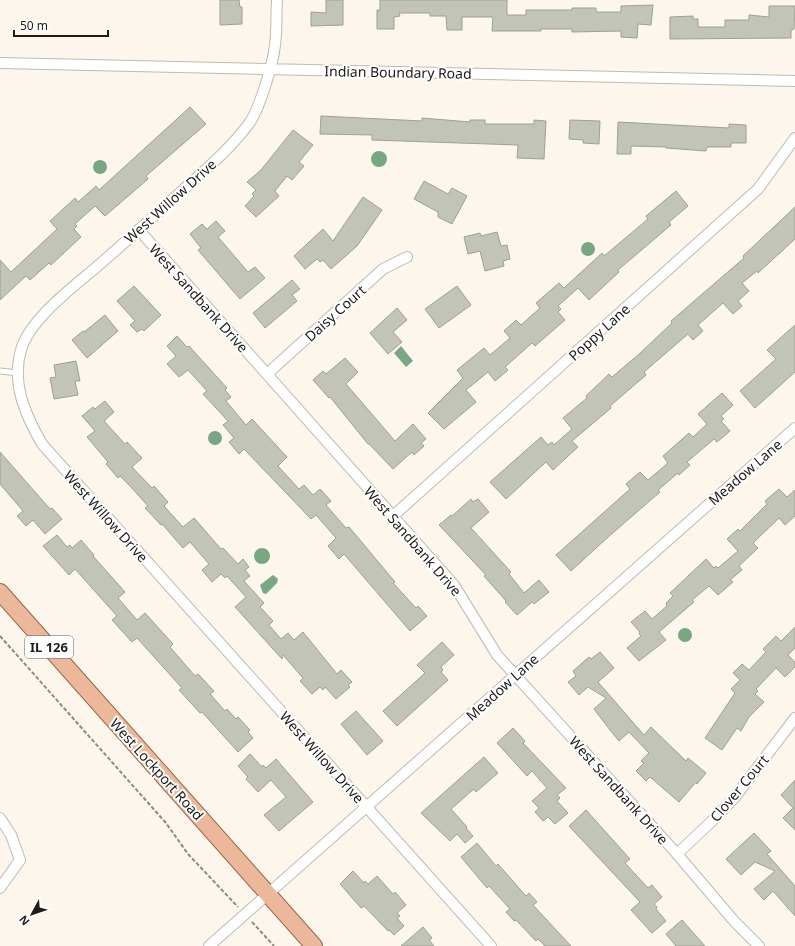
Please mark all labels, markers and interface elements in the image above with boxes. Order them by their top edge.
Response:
scale bar [14,12,108,38]
text: 50 m [20,17,48,34]
street label: Indian Boundary Road [324,61,472,83]
street label: West Willow Drive [120,155,220,247]
street label: West Sandbank Drive [145,240,253,356]
street label: Daisy Court [300,281,370,345]
street label: Poppy Lane [564,299,634,365]
street label: Meadow Lane [704,435,786,509]
street label: West Willow Drive [60,466,152,566]
street label: West Sandbank Drive [360,482,466,600]
road number: IL 126 [25,636,73,658]
street label: Meadow Lane [462,649,542,725]
street label: West Willow Drive [276,707,368,807]
street label: West Lockport Road [106,714,208,824]
street label: West Sandbank Drive [565,732,673,848]
street label: Clover Court [705,751,773,825]
north arrow [12,894,52,934]
text: N [15,912,33,929]

